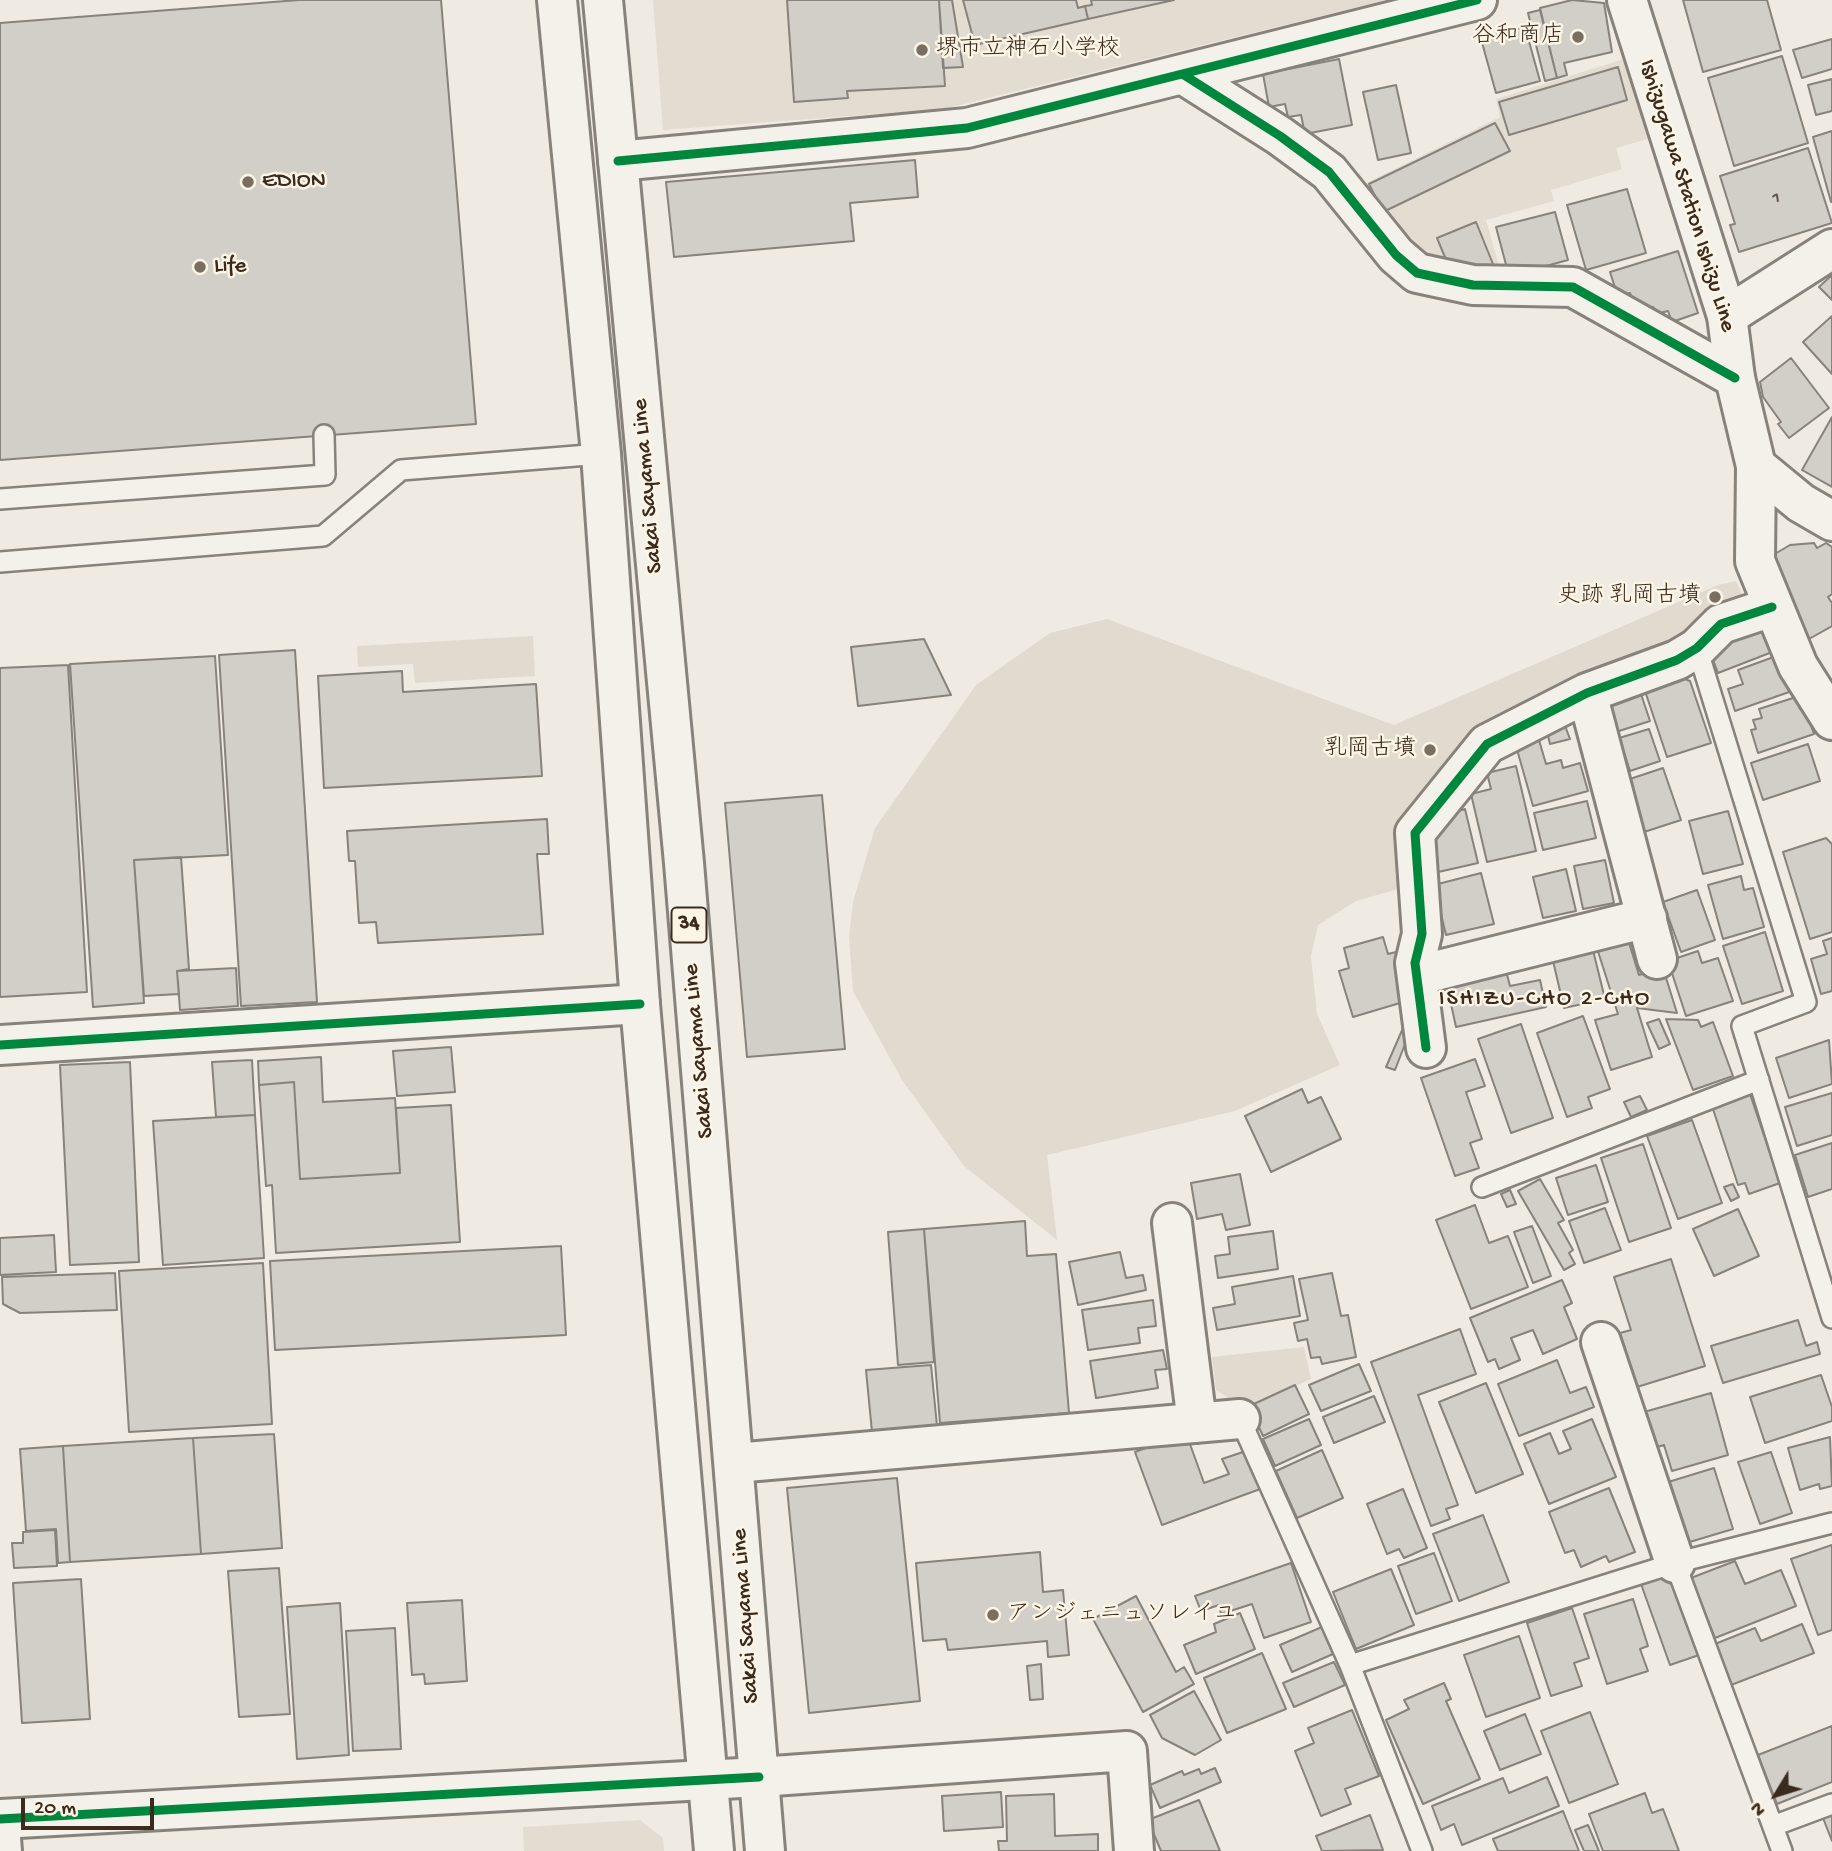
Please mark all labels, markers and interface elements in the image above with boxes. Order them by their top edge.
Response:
place label: 谷和商店 [1472,23,1564,51]
marker: 谷和商店 [1570,29,1586,45]
place label: 堺市立神石小学校 [936,36,1120,64]
marker: 堺市立神石小学校 [914,42,930,58]
street label: Ishizugawa Station Ishizu Line [1631,56,1741,336]
place label: EDION [262,168,326,196]
marker: EDION [240,174,256,190]
house number: 1 [1772,188,1780,210]
place label: Life [214,253,246,281]
marker: Life [192,259,208,275]
street label: Sakai Sayama Line [628,398,670,574]
place label: 史跡 乳岡古墳 [1558,583,1701,611]
marker: 史跡 乳岡古墳 [1707,589,1723,605]
place label: 乳岡古墳 [1324,736,1416,764]
marker: 乳岡古墳 [1422,742,1438,758]
road number: 34 [672,908,706,942]
street label: Sakai Sayama Line [679,963,721,1139]
district label: ISHIZU-CHO 2-CHO [1441,986,1649,1014]
street label: Sakai Sayama Line [727,1528,767,1704]
place label: アンジェニュソレイユ [1007,1601,1237,1629]
marker: アンジェニュソレイユ [985,1607,1001,1623]
north arrow [1741,1760,1811,1830]
scale bar [24,1784,158,1828]
text: N [1746,1796,1772,1820]
text: 20 m [34,1797,76,1822]

